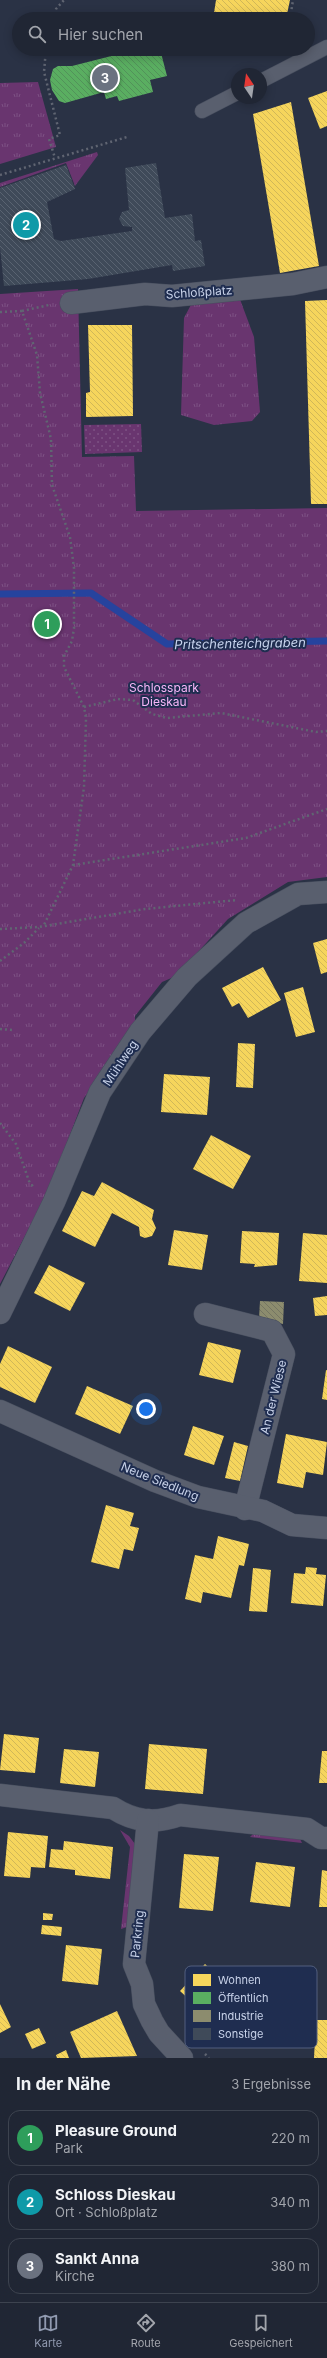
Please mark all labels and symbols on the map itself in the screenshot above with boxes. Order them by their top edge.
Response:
pin: 3 [92,63,118,93]
north arrow [231,68,267,104]
pin: 2 [13,210,39,240]
street label: Schloßplatz [165,282,233,302]
pin: 1 [34,609,60,639]
water label: Pritschenteichgraben [174,634,306,652]
park label: Schlosspark Dieskau [129,680,199,709]
street label: Mühlweg [99,1037,141,1089]
street label: An der Wiese [257,1358,289,1436]
your location [136,1399,156,1419]
street label: Neue Siedlung [119,1459,201,1503]
street label: Parkring [127,1909,147,1959]
legend [185,1966,317,2048]
text: Wohnen [218,1973,261,1987]
text: Öffentlich [218,1991,268,2005]
text: Industrie [218,2009,264,2023]
text: Sonstige [218,2027,263,2041]

